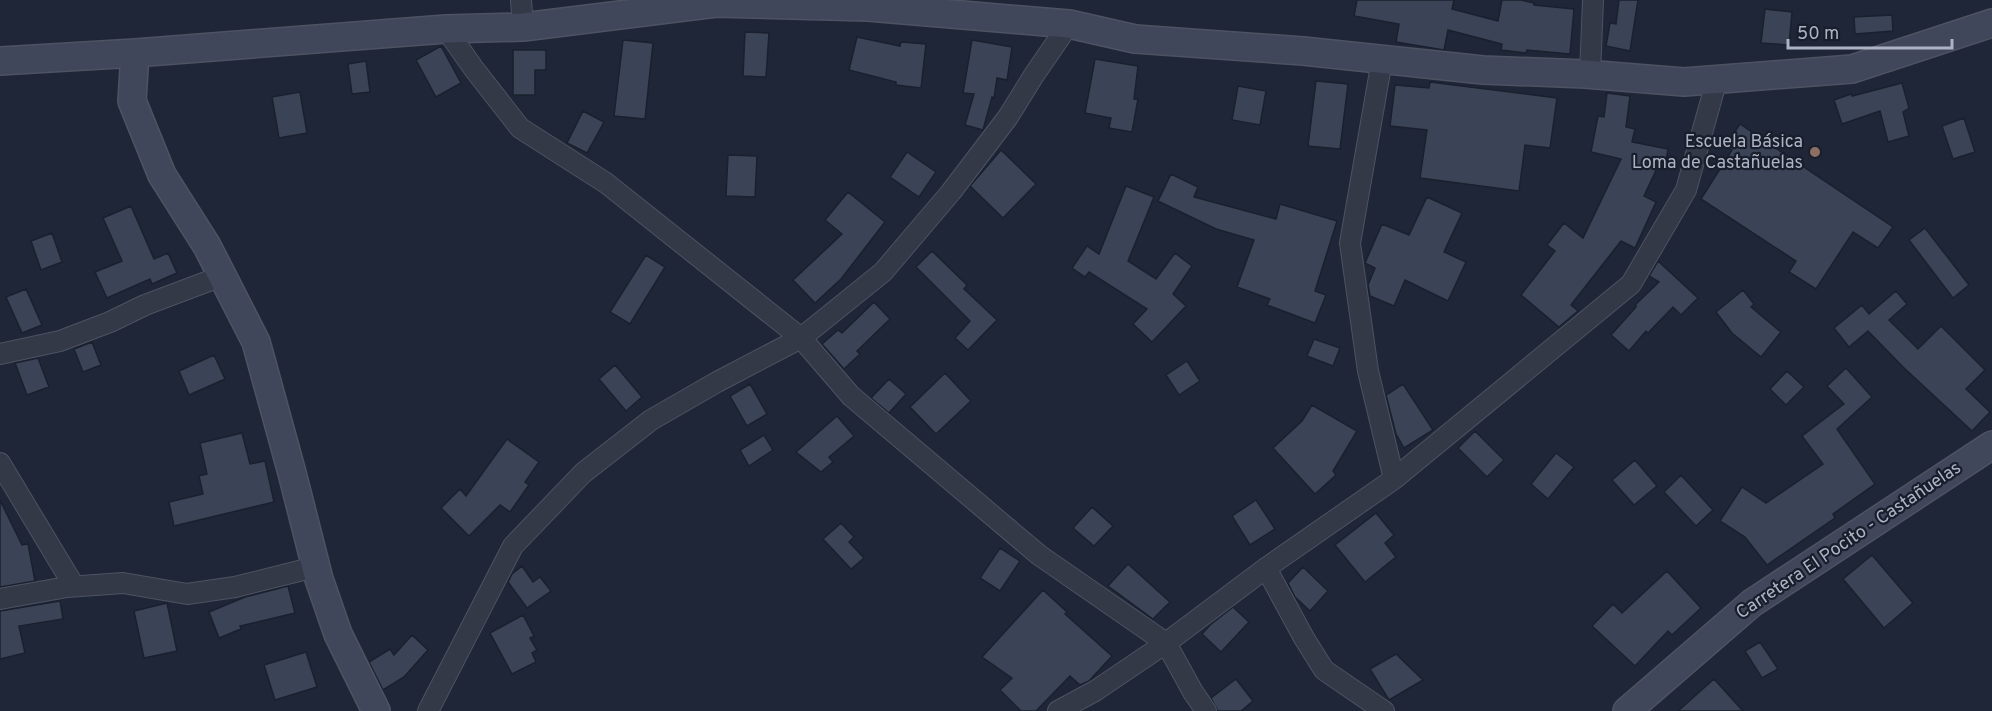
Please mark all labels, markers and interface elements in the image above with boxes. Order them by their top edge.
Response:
scale bar [1788,12,1952,50]
text: 50 m [1797,23,1839,46]
place label: Escuela Básica Loma de Castañuelas [1632,131,1803,175]
marker: Escuela Básica Loma de Castañuelas [1808,145,1822,159]
street label: Carretera El Pocito - Castañuelas [1732,457,1966,625]

